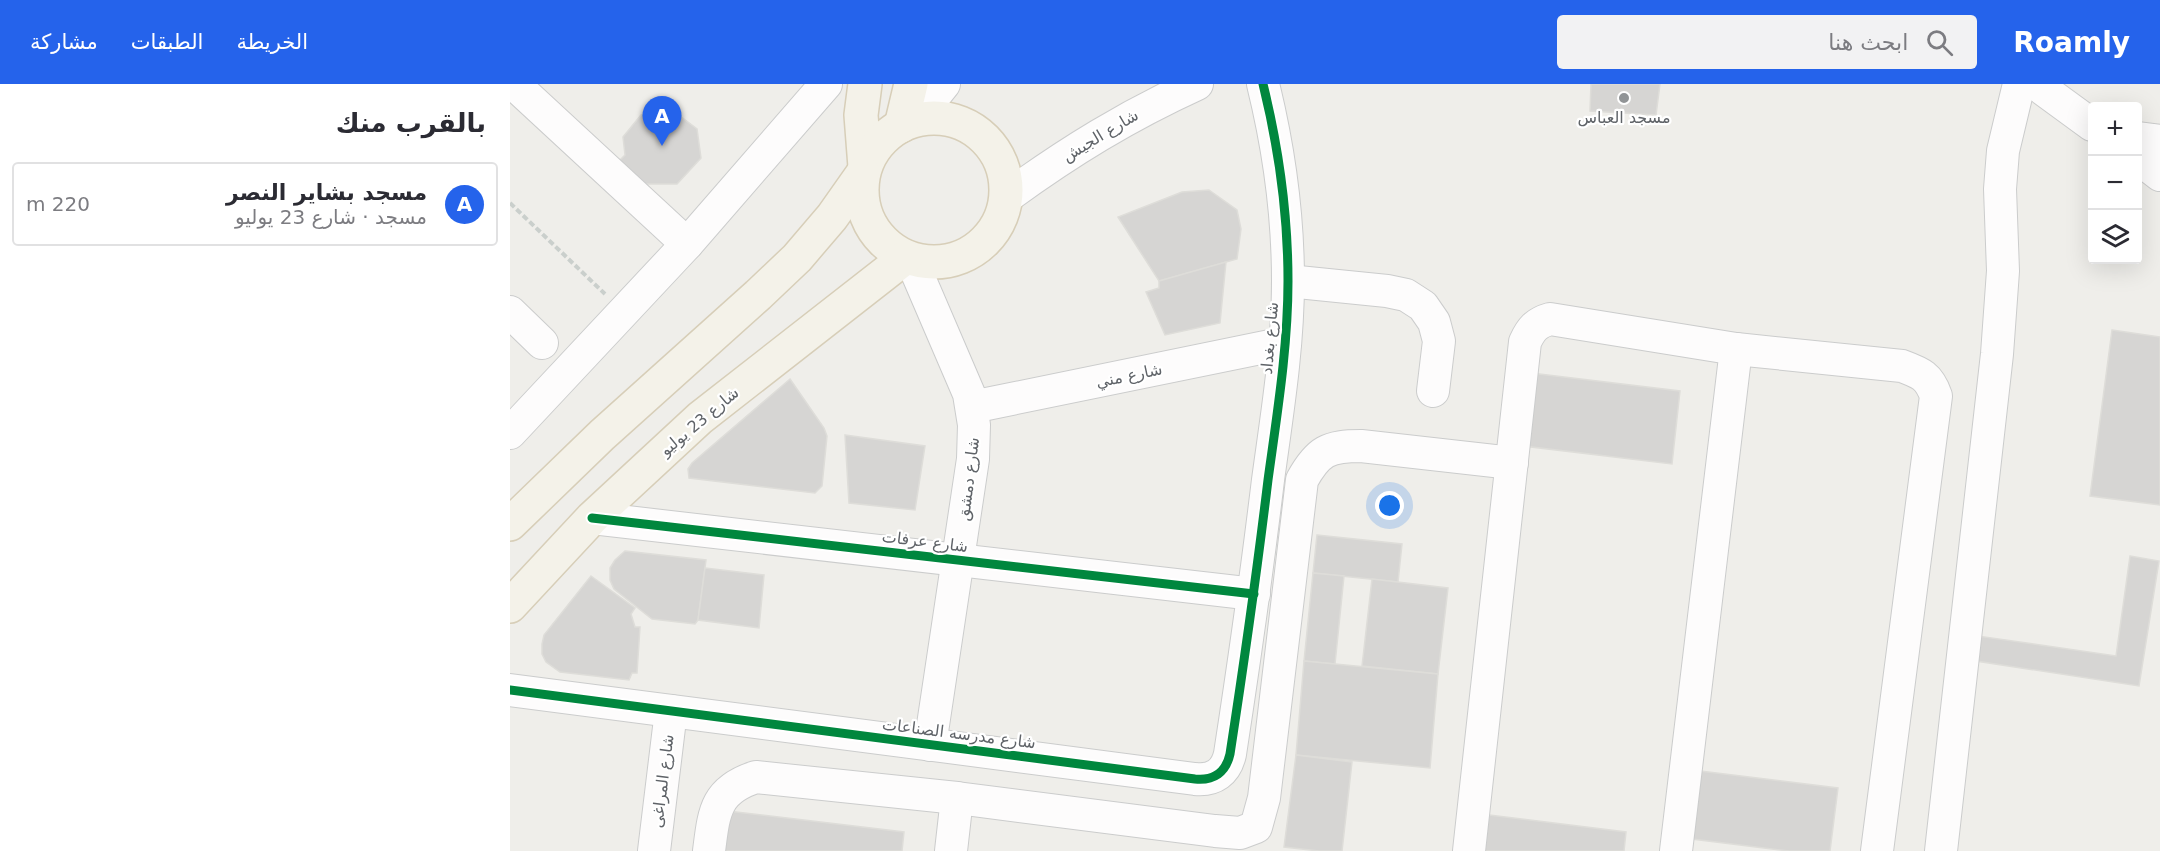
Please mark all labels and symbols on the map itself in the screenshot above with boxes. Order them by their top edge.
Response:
marker: مسجد العباس [1617,91,1631,105]
pin: A [642,97,682,146]
street label: شارع الجيش [1059,105,1142,166]
place label: مسجد العباس [1578,108,1670,127]
street label: شارع بغداد [1257,301,1283,375]
street label: شارع مني [1094,359,1164,393]
street label: شارع 23 يوليو [655,383,743,461]
street label: شارع دمشق [954,436,984,522]
your location [1375,491,1404,520]
street label: شارع عرفات [881,527,969,557]
street label: شارع مدرسه الصناعات [881,715,1037,753]
street label: شارع المراغى [647,733,679,829]

